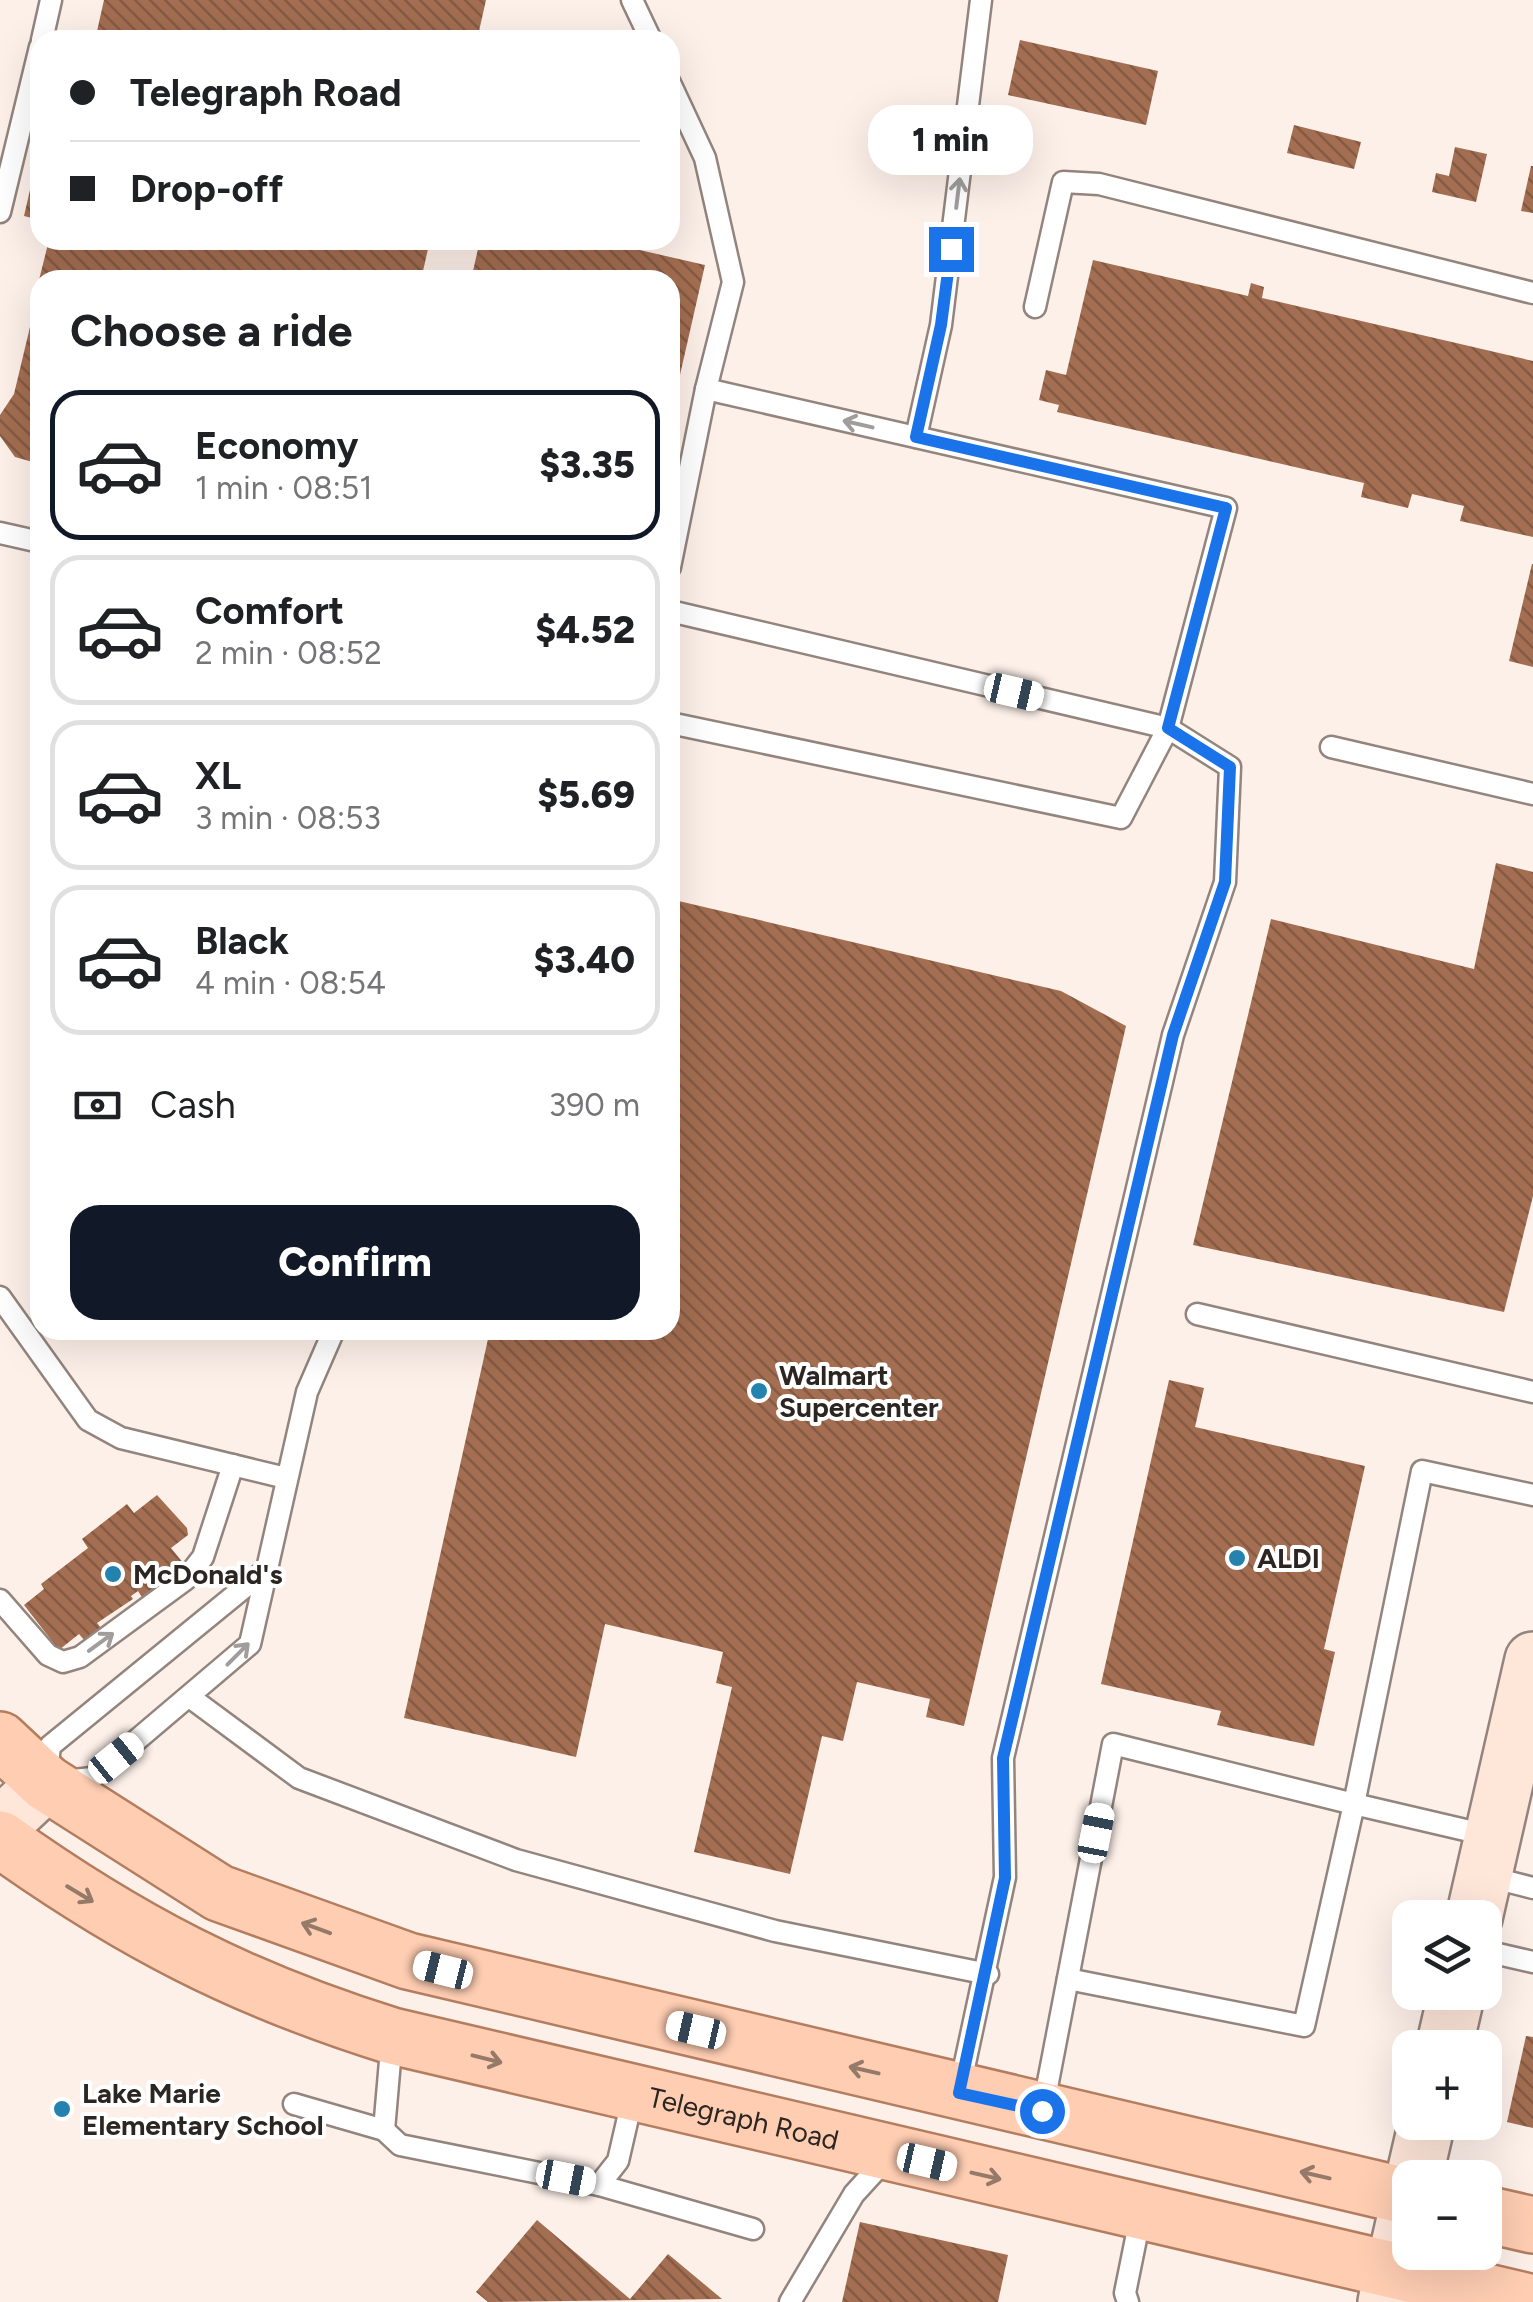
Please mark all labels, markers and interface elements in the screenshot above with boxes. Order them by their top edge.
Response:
text: Telegraph Road [130,70,402,116]
callout: 1 min [868,104,1034,174]
text: 1 min [912,121,989,159]
text: Drop-off [130,166,283,212]
one-way arrow [949,178,968,210]
route end [929,227,974,272]
text: Choose a ride [70,303,352,357]
one-way arrow [842,413,874,432]
icon: car [75,420,165,510]
text: Economy [195,423,358,469]
text: $3.35 [539,442,635,488]
text: 1 min · 08:51 [195,469,372,507]
icon: car [75,585,165,675]
text: Comfort [195,588,344,634]
text: $4.52 [535,607,635,653]
text: 2 min · 08:52 [195,634,382,672]
car [981,671,1047,713]
icon: car [75,750,165,840]
text: XL [195,753,241,799]
text: $5.69 [537,772,635,818]
text: 3 min · 08:53 [195,799,381,837]
icon: car [75,915,165,1005]
text: Black [195,918,289,964]
text: $3.40 [534,937,635,983]
text: 4 min · 08:54 [195,964,386,1002]
icon: cash [70,1078,125,1133]
text: Cash [150,1082,236,1128]
text: 390 m [549,1086,640,1124]
button: Confirm [70,1205,640,1320]
place label: Walmart Supercenter [779,1358,939,1424]
marker: Walmart Supercenter [748,1380,770,1402]
place label: ALDI [1257,1541,1320,1575]
marker: ALDI [1226,1547,1248,1569]
place label: McDonald's [133,1557,282,1591]
marker: McDonald's [102,1563,124,1585]
one-way arrow [87,1631,114,1652]
one-way arrow [225,1642,250,1667]
car [83,1727,149,1789]
car [1076,1801,1116,1865]
one-way arrow [65,1884,94,1905]
map controls [1392,1900,1502,2270]
button: layers [1392,1900,1502,2010]
one-way arrow [301,1918,332,1936]
car [410,1948,476,1992]
car [663,2009,729,2051]
button: + [1392,2030,1502,2140]
one-way arrow [471,2050,502,2069]
one-way arrow [849,2060,881,2078]
place label: Lake Marie Elementary School [82,2076,324,2142]
street label: Telegraph Road [645,2080,842,2157]
route start [1020,2089,1065,2134]
marker: Lake Marie Elementary School [51,2098,73,2120]
car [894,2141,960,2183]
car [534,2158,598,2198]
button: − [1392,2160,1502,2270]
one-way arrow [1300,2165,1332,2183]
one-way arrow [969,2168,1001,2186]

